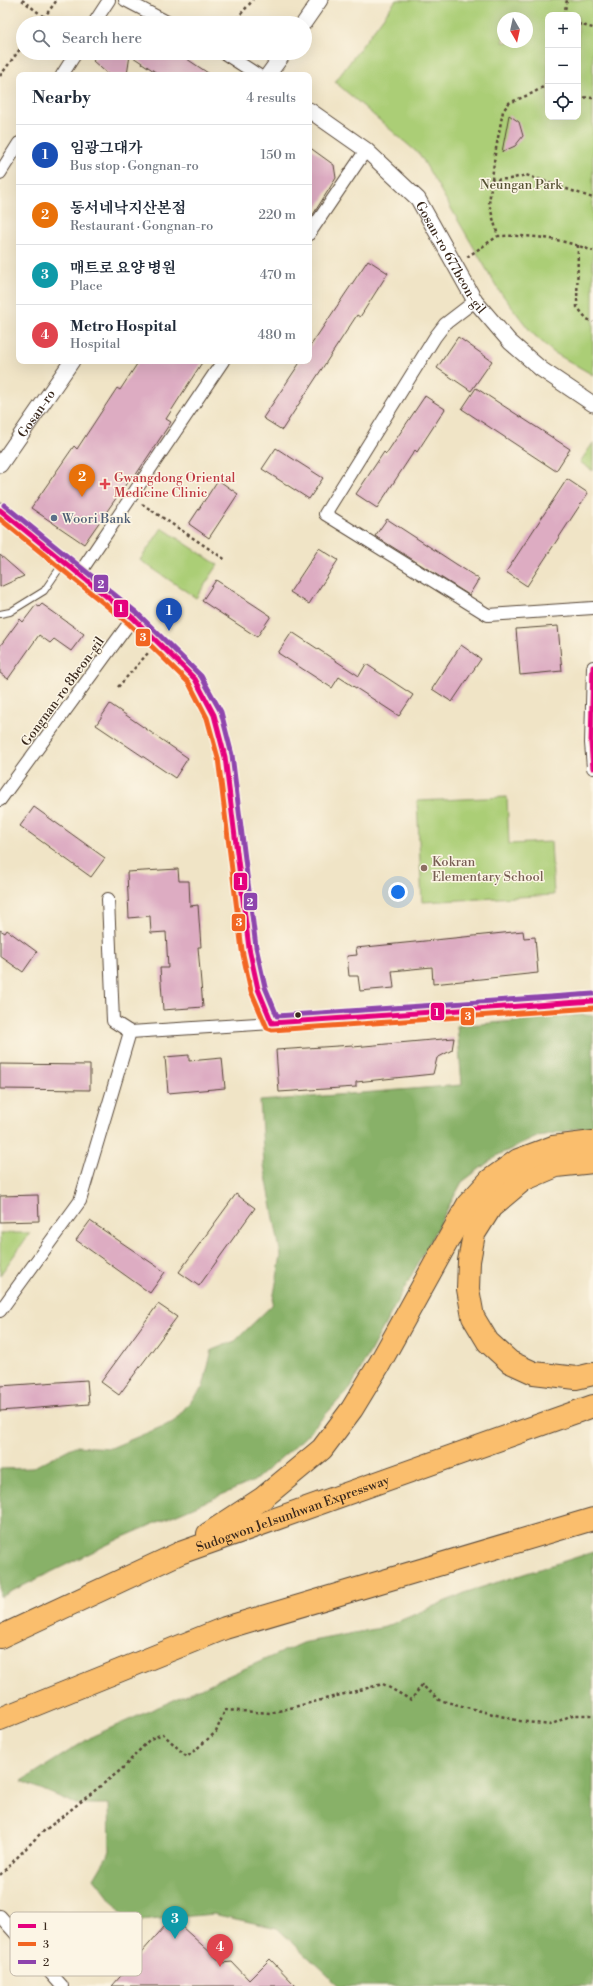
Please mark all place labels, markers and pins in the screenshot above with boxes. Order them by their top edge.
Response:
pin: 2 [69,464,95,497]
place label: Gwangdong Oriental Medicine Clinic [114,470,236,501]
marker: Gwangdong Oriental Medicine Clinic [99,478,111,490]
place label: Woori Bank [61,511,132,527]
marker: Woori Bank [49,513,59,523]
pin: 1 [156,598,182,631]
place label: Kokran Elementary School [432,854,544,885]
marker: Kokran Elementary School [419,863,429,873]
unlabelled marker [293,1010,303,1020]
pin: 3 [162,1906,188,1939]
pin: 4 [207,1934,233,1967]

